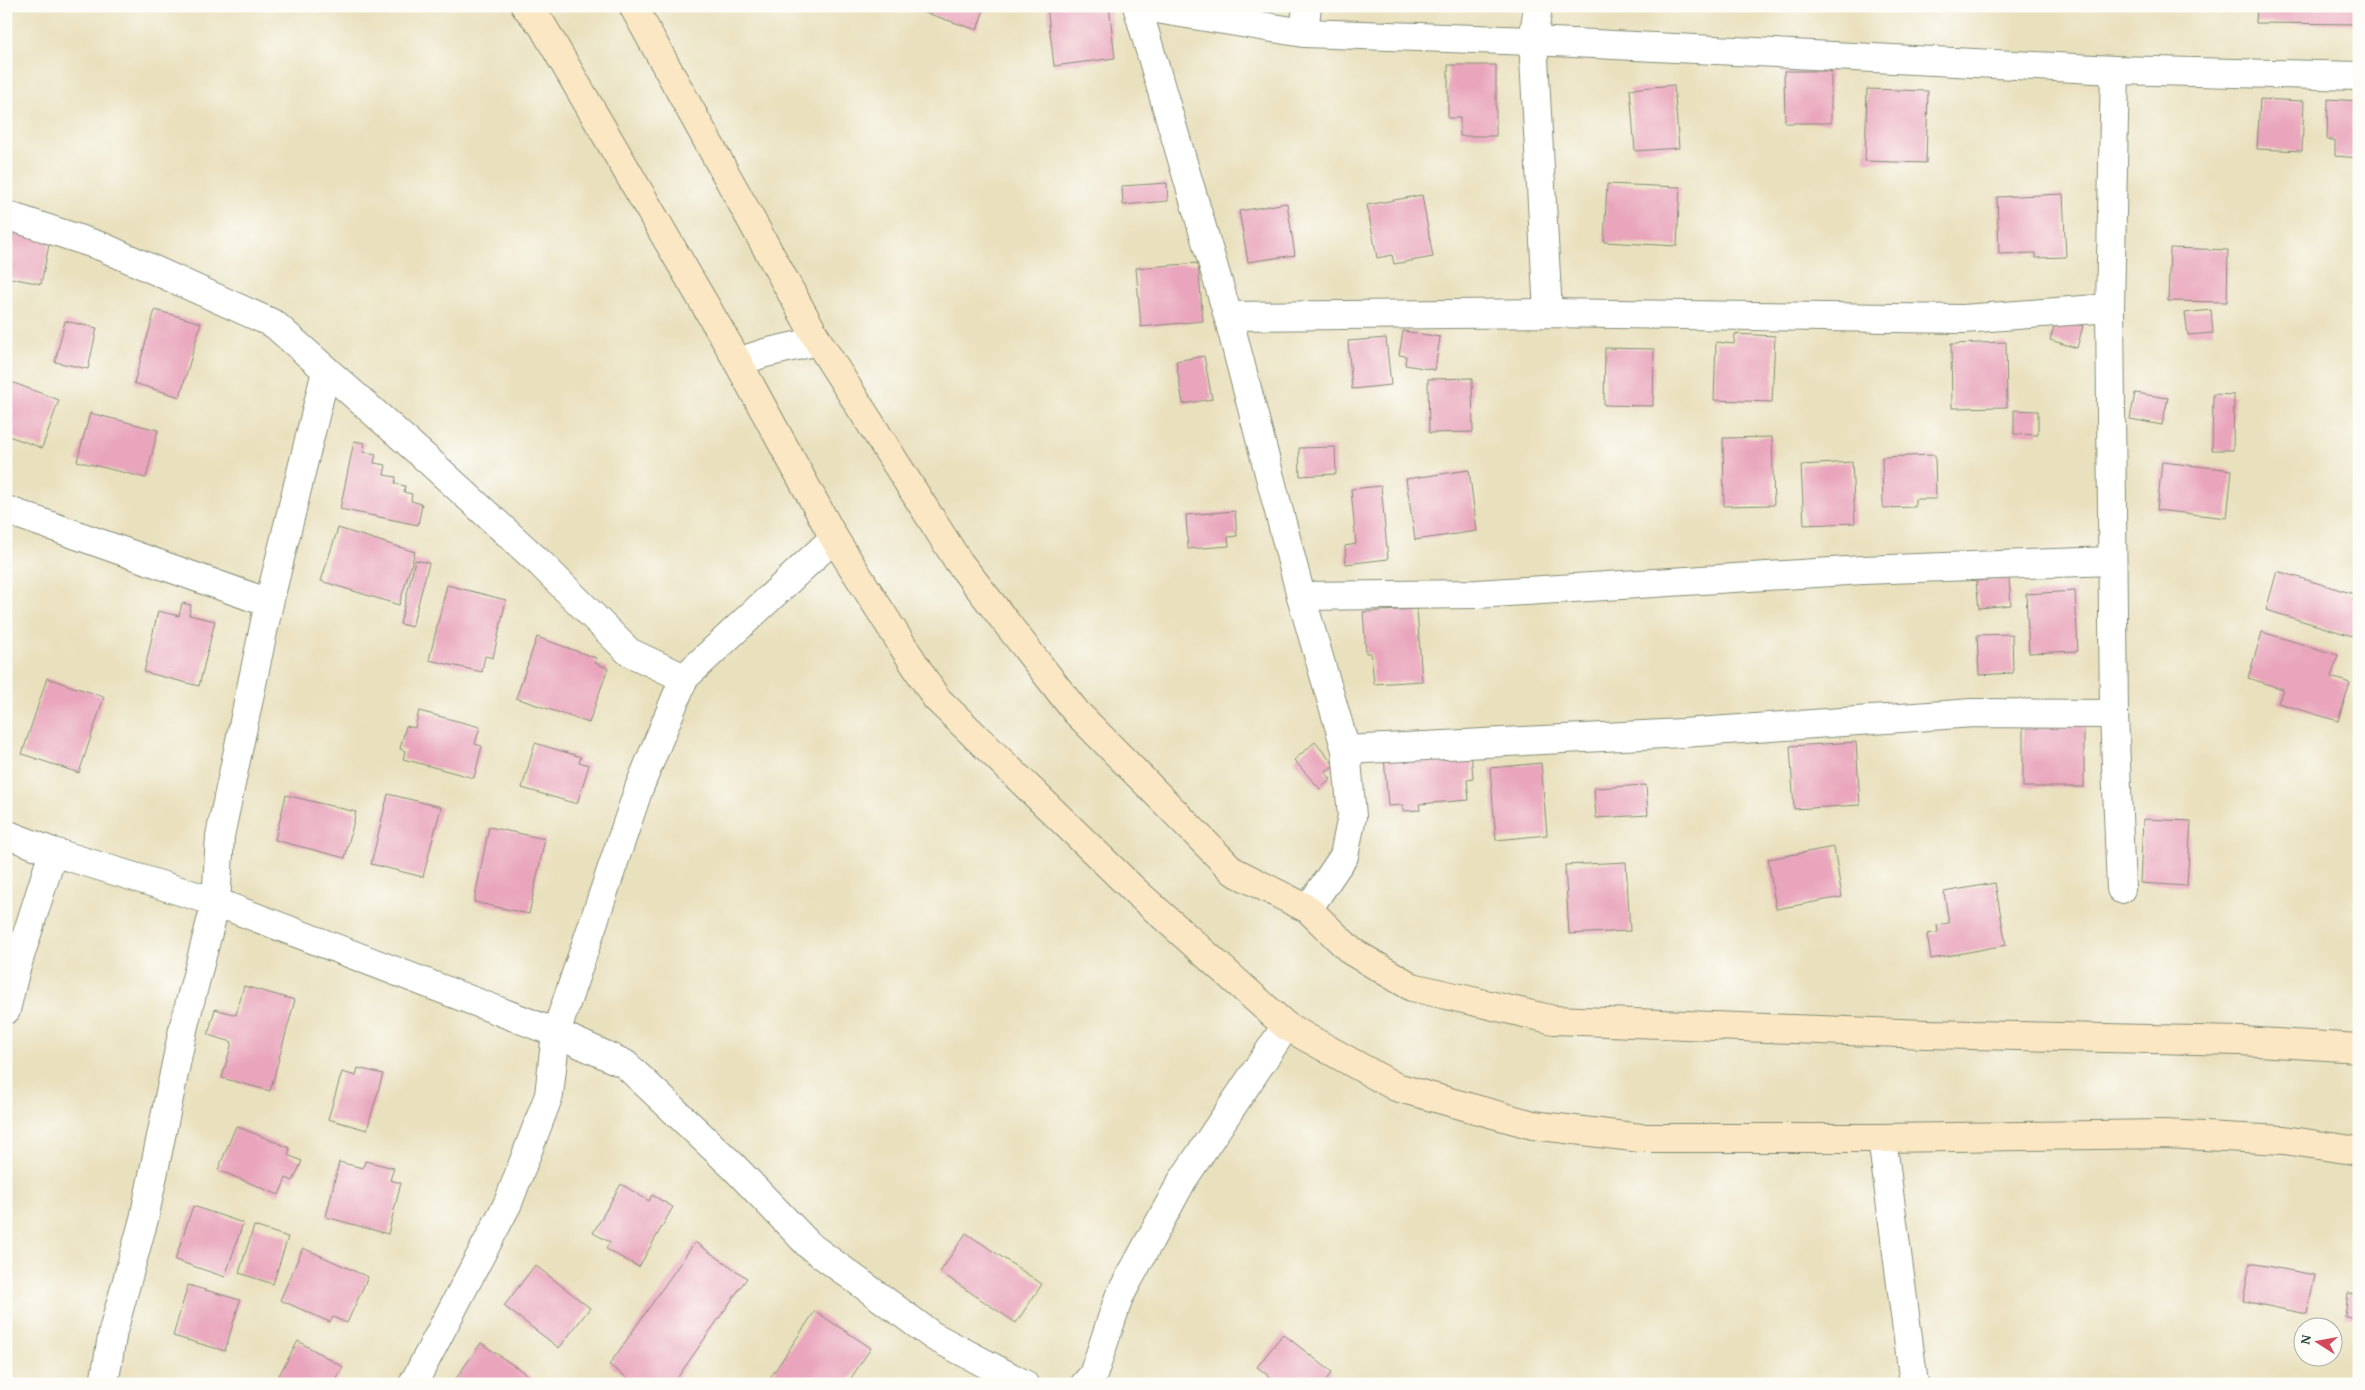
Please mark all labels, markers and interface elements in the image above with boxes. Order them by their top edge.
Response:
north arrow [2292,1318,2342,1368]
text: N [2295,1332,2316,1346]

